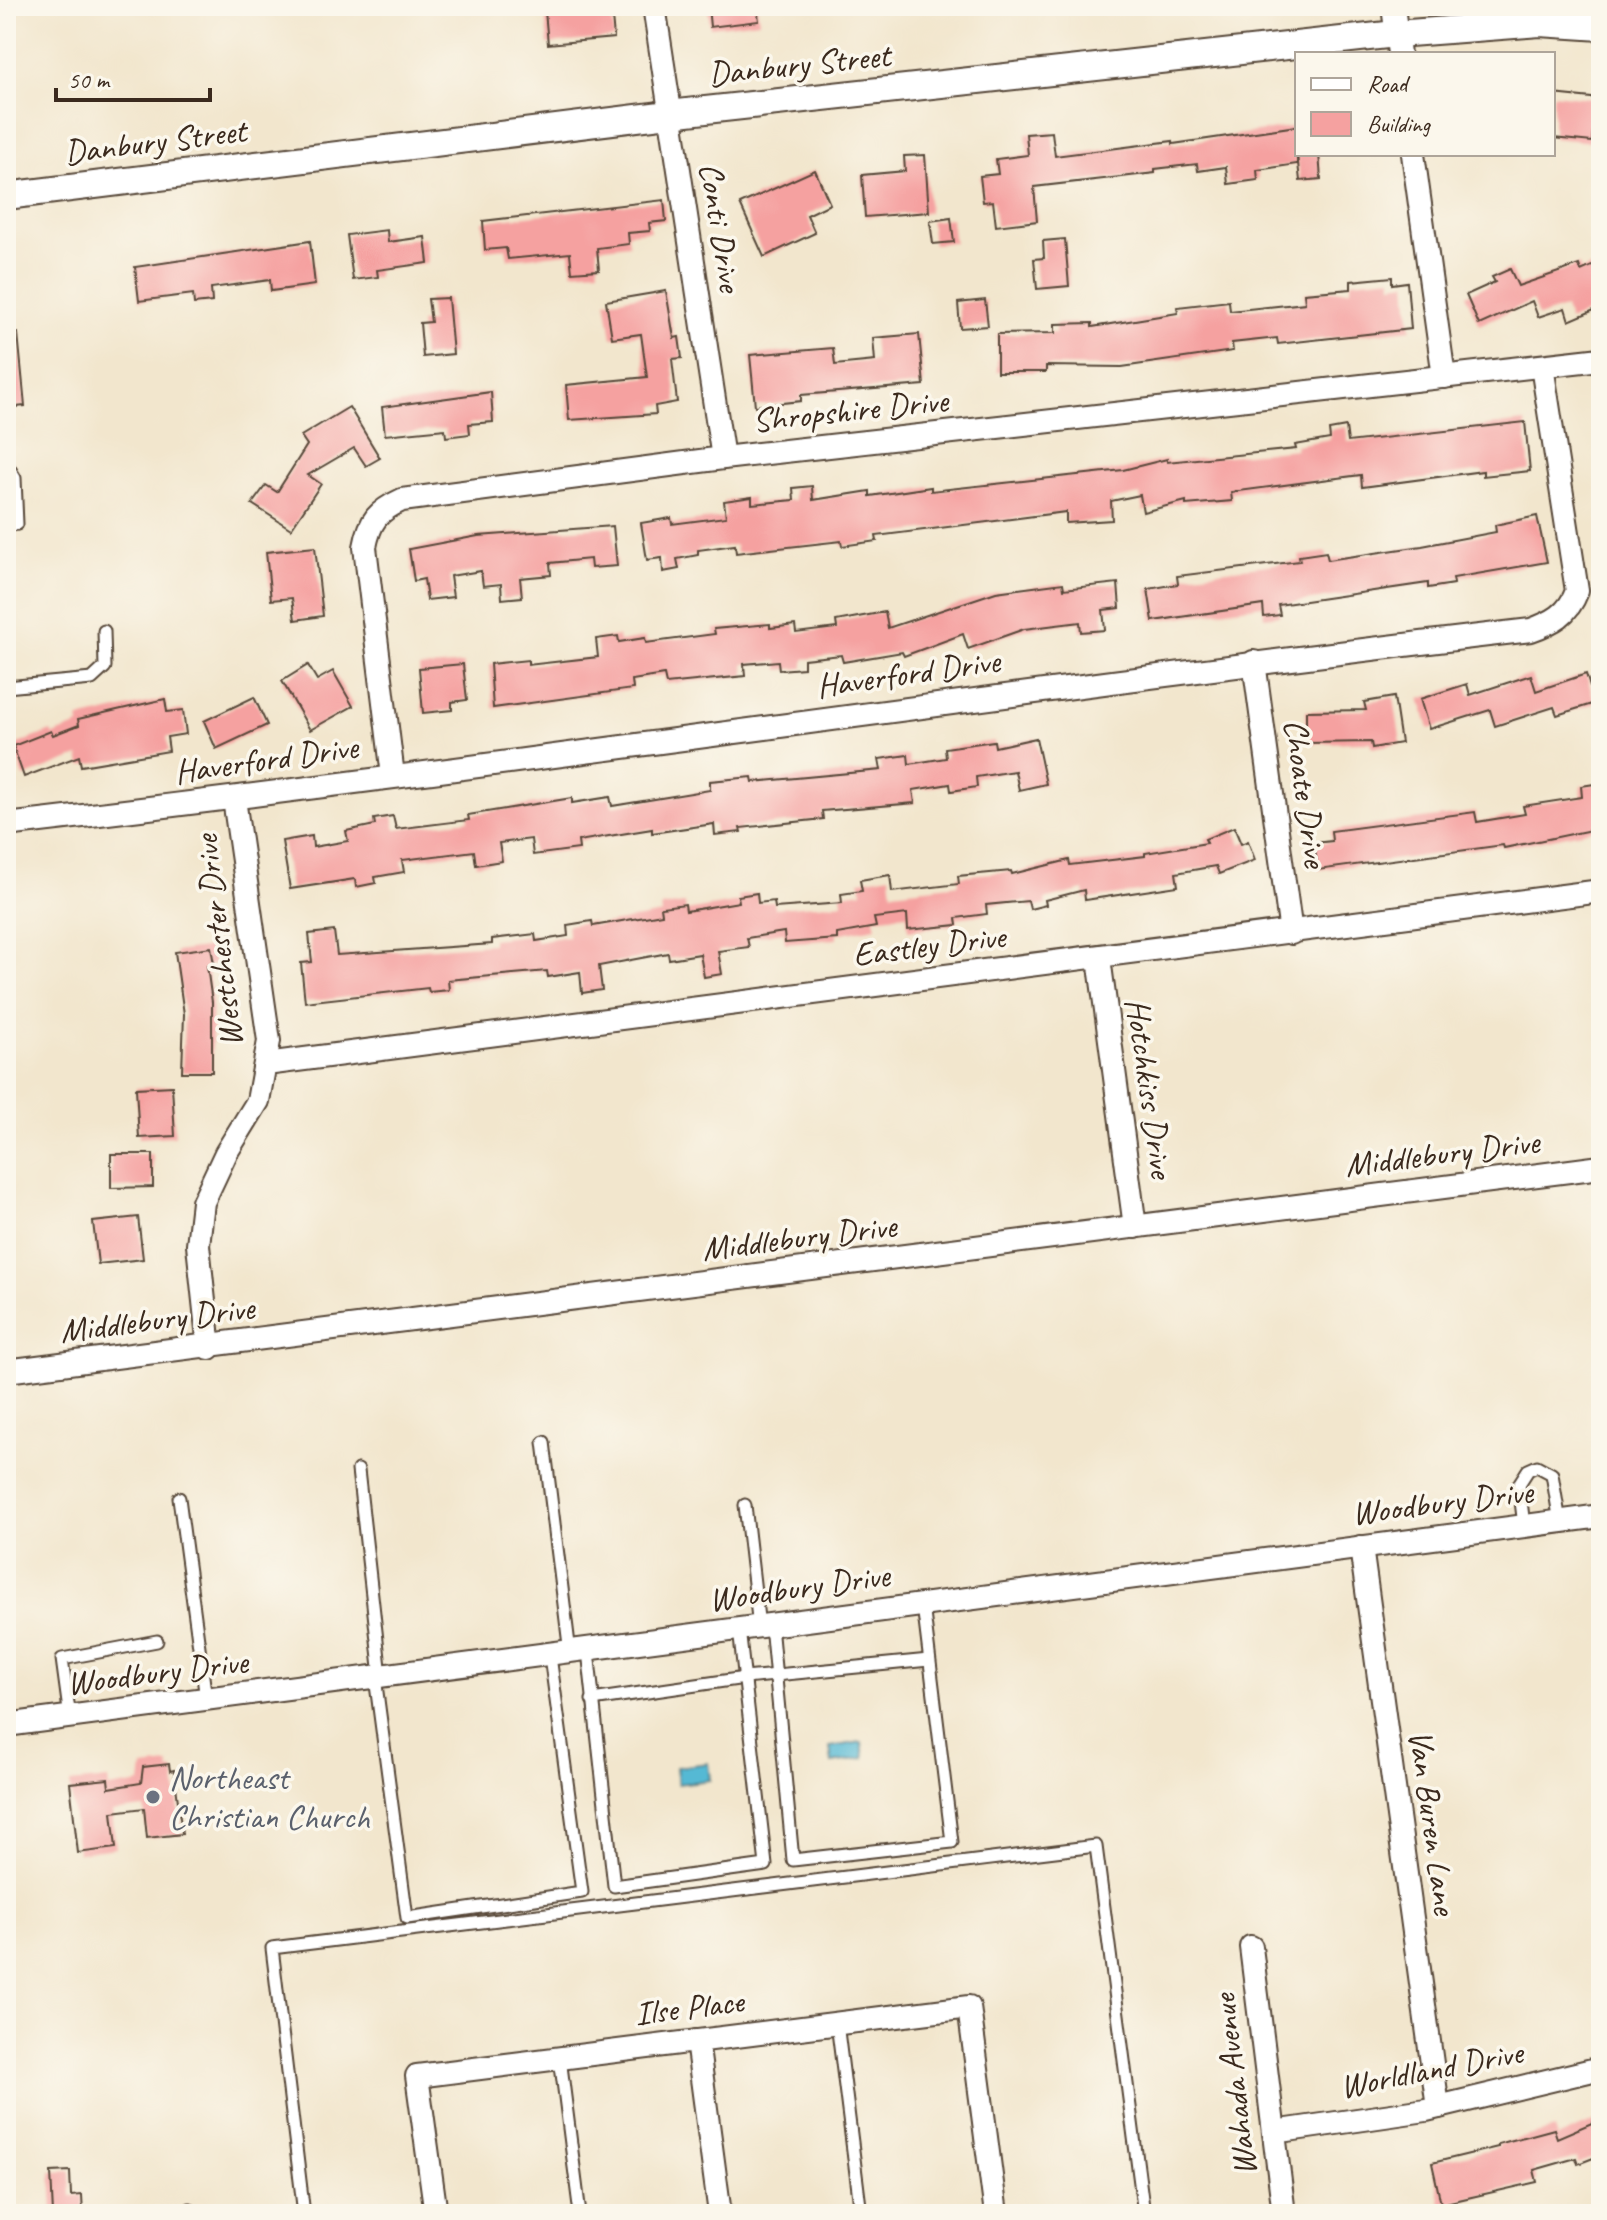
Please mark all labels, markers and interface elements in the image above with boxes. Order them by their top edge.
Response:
street label: Danbury Street [706,33,896,95]
scale bar [56,52,210,102]
legend [1295,52,1555,156]
text: 50 m [68,65,111,95]
text: Road [1367,69,1411,99]
street label: Danbury Street [62,108,252,173]
text: Building [1367,109,1432,139]
street label: Conti Drive [690,160,753,297]
street label: Shropshire Drive [750,378,952,442]
street label: Haverford Drive [814,639,1004,707]
street label: Choate Drive [1274,716,1338,872]
street label: Haverford Drive [172,725,362,793]
street label: Westchester Drive [183,831,252,1049]
street label: Eastley Drive [851,914,1010,976]
street label: Hotchkiss Drive [1116,995,1184,1183]
street label: Middlebury Drive [1343,1120,1543,1186]
street label: Middlebury Drive [700,1204,900,1270]
street label: Middlebury Drive [58,1286,258,1352]
street label: Woodbury Drive [1349,1469,1537,1534]
street label: Woodbury Drive [706,1553,894,1621]
street label: Woodbury Drive [64,1639,252,1704]
street label: Van Buren Lane [1399,1727,1467,1919]
place label: Northeast Christian Church [169,1756,370,1838]
marker: Northeast Christian Church [144,1788,162,1806]
street label: Ilse Place [632,1979,748,2035]
street label: Wahada Avenue [1201,1990,1266,2178]
street label: Worldland Drive [1336,2030,1529,2108]

